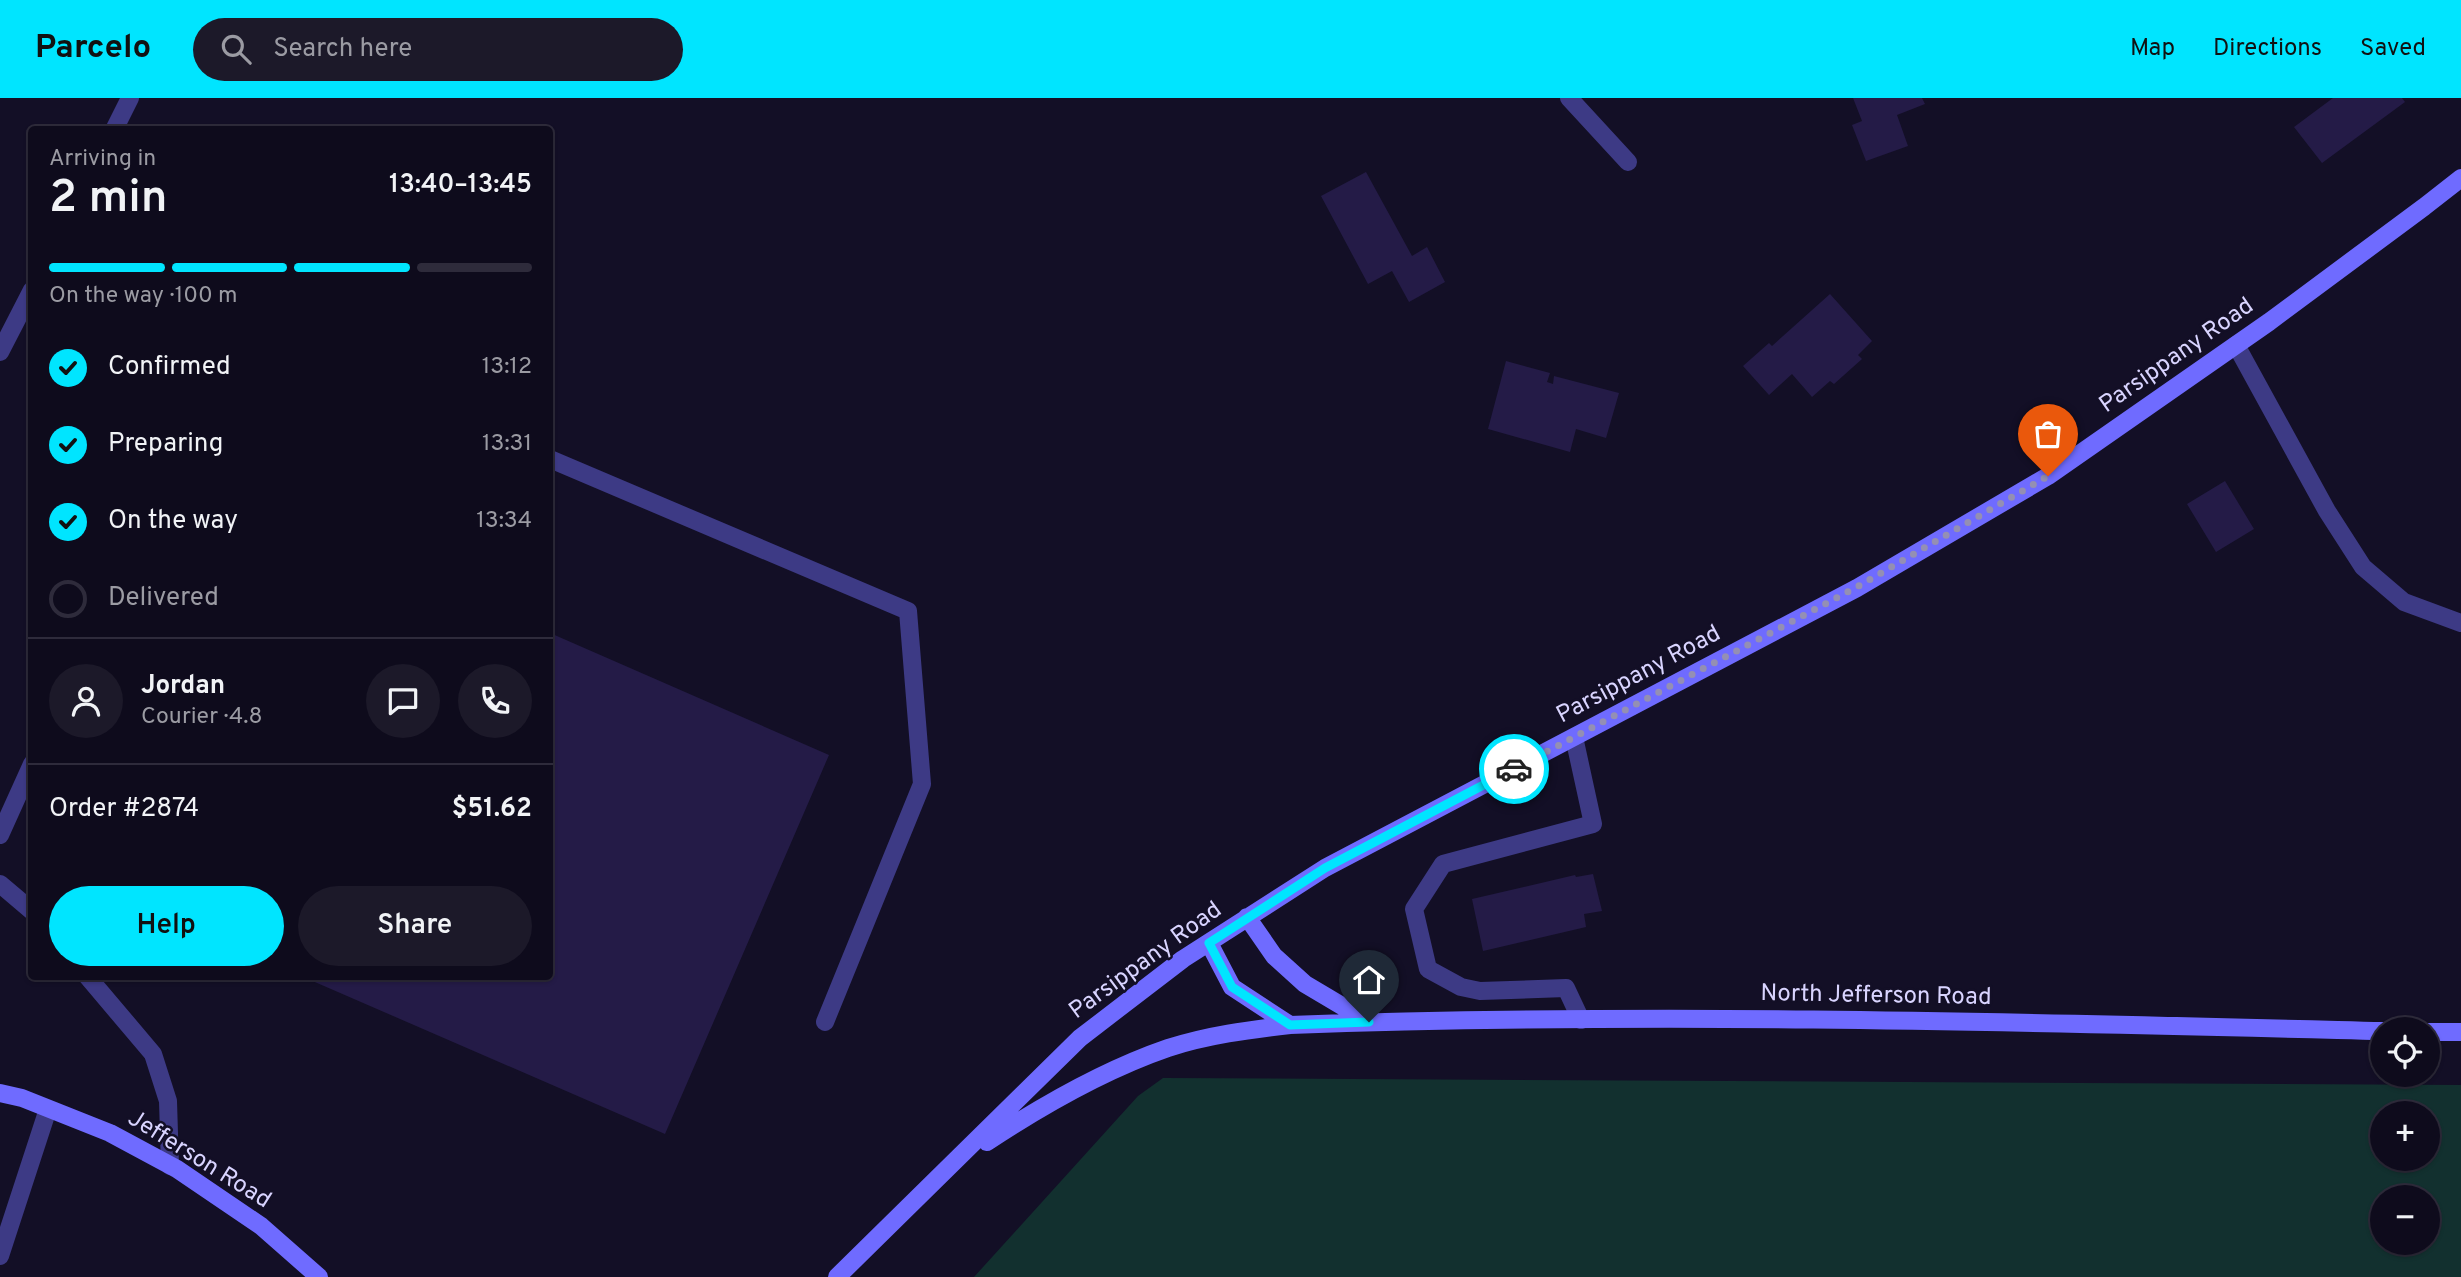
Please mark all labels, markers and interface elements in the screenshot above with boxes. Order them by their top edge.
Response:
search box [193,18,683,81]
text: Parcelo [35,28,151,70]
icon: search [217,30,255,68]
text: Search here [273,33,412,66]
text: Map [2130,34,2175,64]
text: Directions [2213,34,2322,64]
text: Saved [2360,34,2426,64]
text: Arriving in [49,145,156,174]
text: 13:40–13:45 [389,169,532,202]
text: 2 min [49,170,168,229]
text: On the way · 100 m [49,282,238,311]
street label: Parsippany Road [2094,292,2260,420]
icon: check [49,349,87,387]
text: Confirmed [108,351,231,384]
text: 13:12 [482,353,532,382]
pin [2018,404,2078,476]
icon: bag [2029,415,2067,453]
icon: check [49,426,87,464]
text: Preparing [108,428,223,461]
text: 13:31 [482,430,532,459]
icon: check [49,503,87,541]
text: On the way [108,505,238,538]
text: 13:34 [476,507,532,536]
text: Delivered [108,582,219,615]
street label: Parsippany Road [1552,619,1726,731]
button: person [49,664,123,738]
button: chat [366,664,440,738]
button: phone [458,664,532,738]
text: Jordan [141,670,225,703]
text: Courier · 4.8 [141,703,262,732]
courier [1479,734,1549,804]
icon: car [1495,750,1533,788]
text: Order #2874 [49,793,199,826]
text: $51.62 [452,793,532,826]
button: Help [49,886,284,966]
button: Share [298,886,532,966]
street label: Parsippany Road [1064,895,1228,1027]
pin [1339,950,1399,1022]
icon: home [1350,961,1388,999]
street label: North Jefferson Road [1760,979,1992,1013]
map controls [2370,1017,2440,1255]
button: locate [2370,1017,2440,1087]
button: + [2370,1101,2440,1171]
street label: Jefferson Road [122,1104,276,1216]
button: − [2370,1185,2440,1255]

